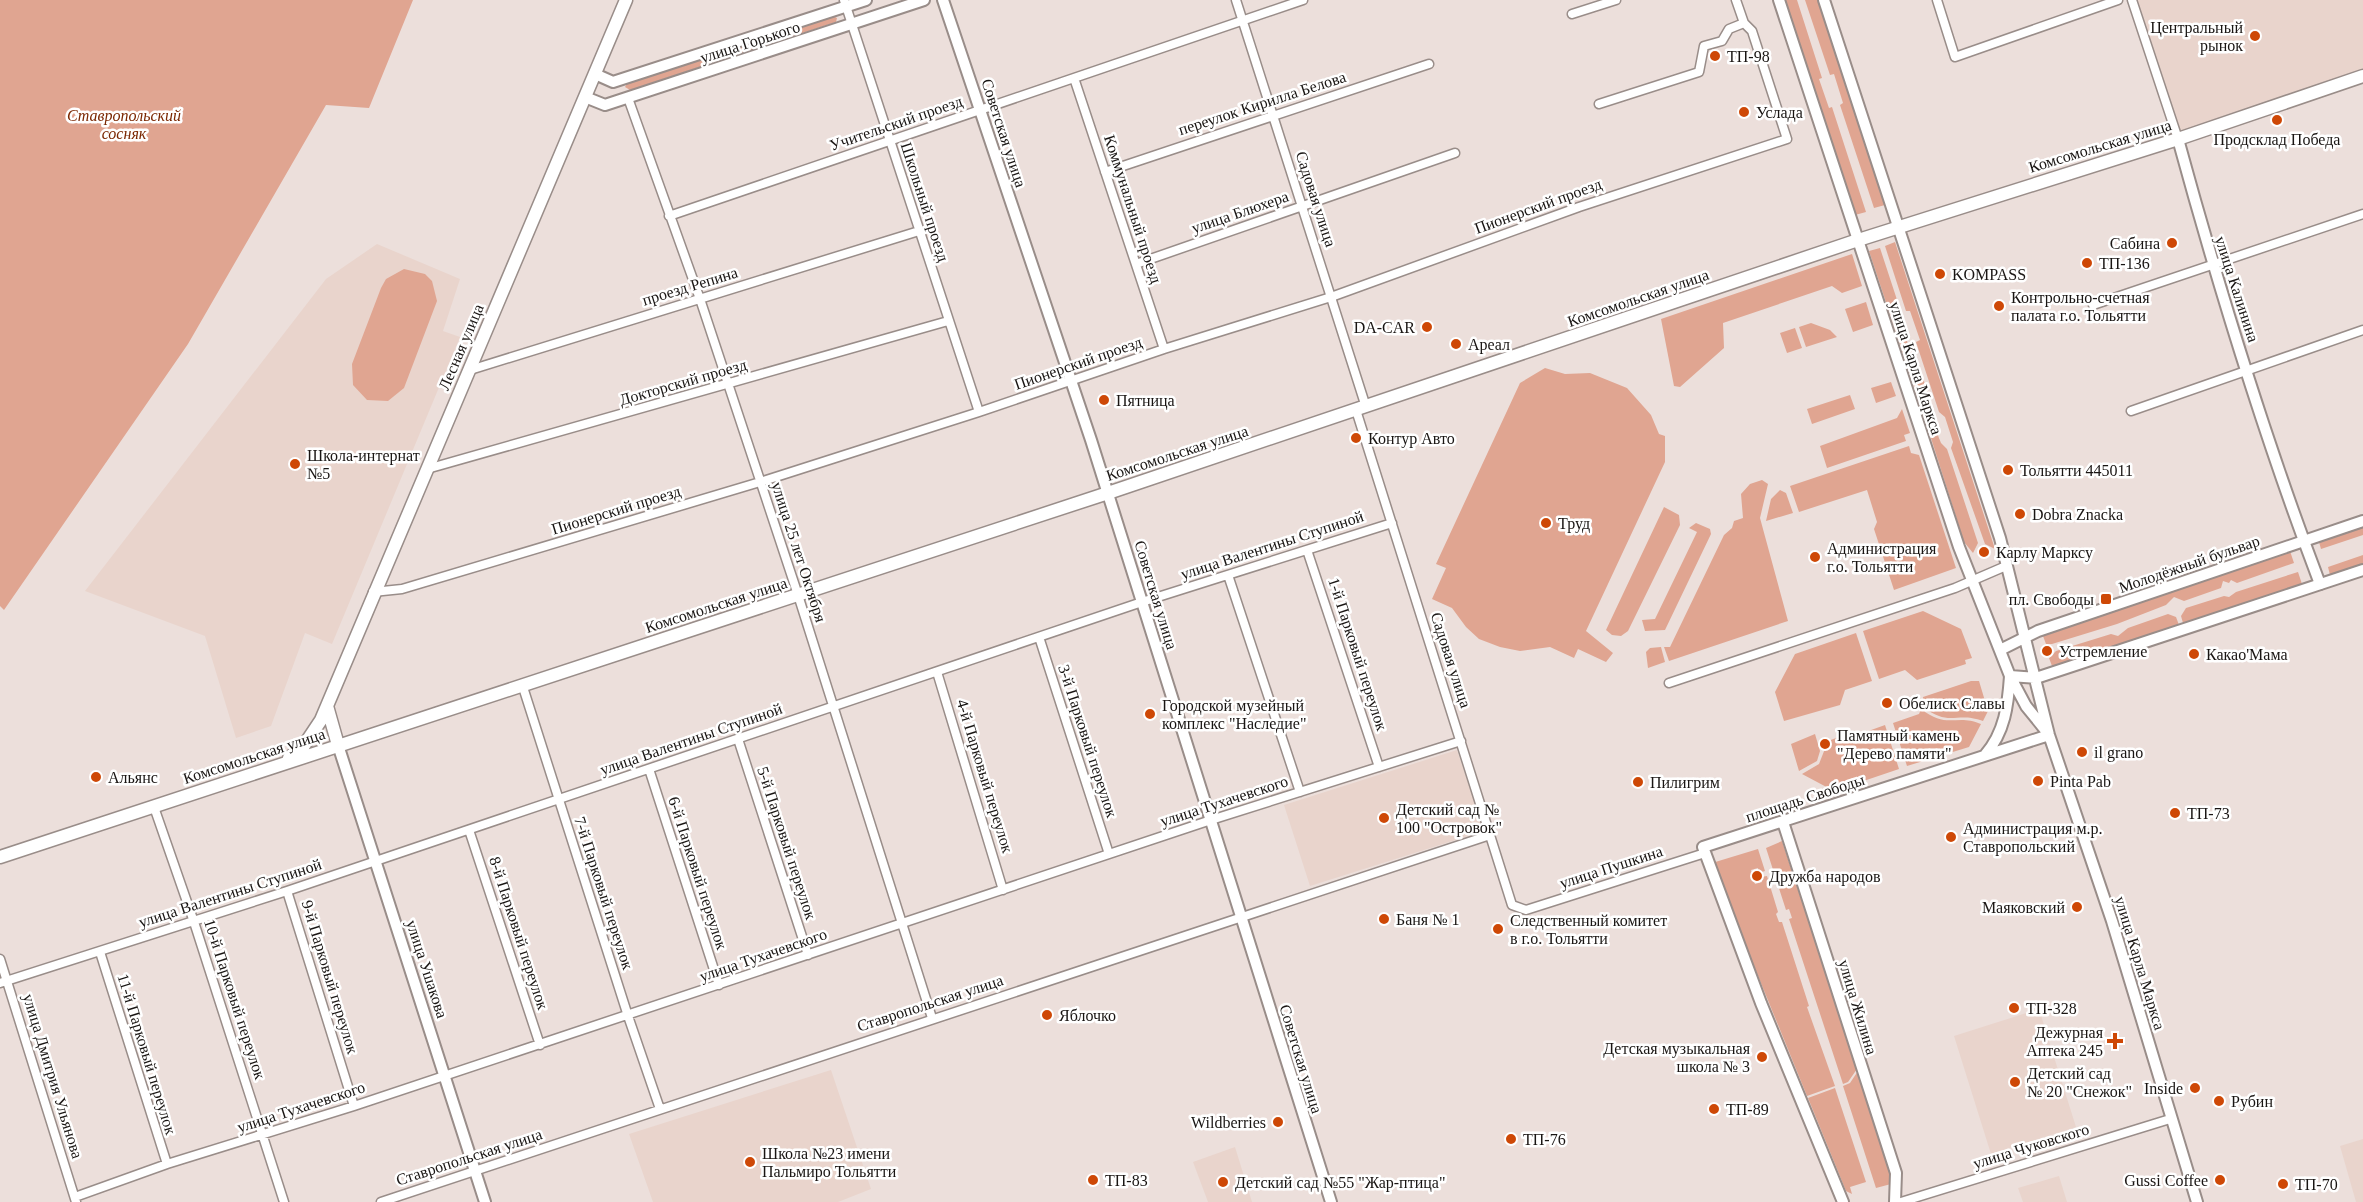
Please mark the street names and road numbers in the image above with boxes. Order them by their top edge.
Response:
street label: улица Горького [698,18,802,67]
street label: переулок Кирилла Белова [1176,68,1348,139]
street label: Советская улица [978,77,1030,190]
street label: Учительский проезд [827,92,965,155]
street label: Комсомольская улица [2027,116,2174,177]
street label: Коммунальный проезд [1100,133,1165,286]
street label: Школьный проезд [897,140,952,264]
street label: Садовая улица [1292,149,1339,249]
street label: Пионерский проезд [1472,175,1604,238]
street label: улица Блюхера [1189,187,1291,238]
street label: улица Калинина [2211,234,2262,345]
street label: проезд Репина [640,263,740,310]
street label: Комсомольская улица [1565,266,1711,331]
street label: улица Карла Маркса [1885,299,1946,437]
street label: Лесная улица [435,301,488,393]
street label: Пионерский проезд [1012,333,1144,394]
street label: Докторский проезд [617,356,749,409]
street label: Комсомольская улица [1104,422,1250,485]
street label: улица 25 лет Октября [767,480,830,625]
street label: Пионерский проезд [549,482,683,539]
street label: улица Валентины Ступиной [1178,507,1366,584]
street label: Молодёжный бульвар [2116,532,2262,597]
street label: Советская улица [1130,538,1181,652]
street label: Комсомольская улица [643,574,789,637]
street label: 1-й Парковый переулок [1324,575,1391,733]
street label: Садовая улица [1427,610,1474,710]
street label: 3-й Парковый переулок [1054,662,1121,820]
street label: 4-й Парковый переулок [953,697,1017,855]
street label: улица Валентины Ступиной [598,700,785,779]
street label: Комсомольская улица [181,725,327,788]
street label: 5-й Парковый переулок [753,764,820,922]
street label: площадь Свободы [1743,771,1867,826]
street label: улица Тухачевского [1158,772,1290,831]
street label: 6-й Парковый переулок [664,794,731,952]
street label: 7-й Парковый переулок [570,814,637,972]
street label: улица Пушкина [1557,842,1665,893]
street label: 8-й Парковый переулок [485,854,552,1012]
street label: улица Валентины Ступиной [136,855,324,932]
street label: улица Карла Маркса [2111,894,2168,1032]
street label: 9-й Парковый переулок [298,898,362,1056]
street label: 10-й Парковый переулок [200,917,269,1082]
street label: улица Ушакова [402,918,451,1021]
street label: улица Тухачевского [697,925,829,986]
street label: улица Жилина [1834,957,1881,1057]
street label: Ставропольская улица [855,971,1005,1036]
street label: 11-й Парковый переулок [113,972,180,1137]
street label: улица Дмитрия Ульянова [19,992,86,1161]
street label: Советская улица [1275,1002,1326,1116]
street label: улица Тухачевского [235,1078,367,1137]
street label: улица Чуковского [1971,1120,2091,1173]
street label: Ставропольская улица [394,1125,544,1190]

